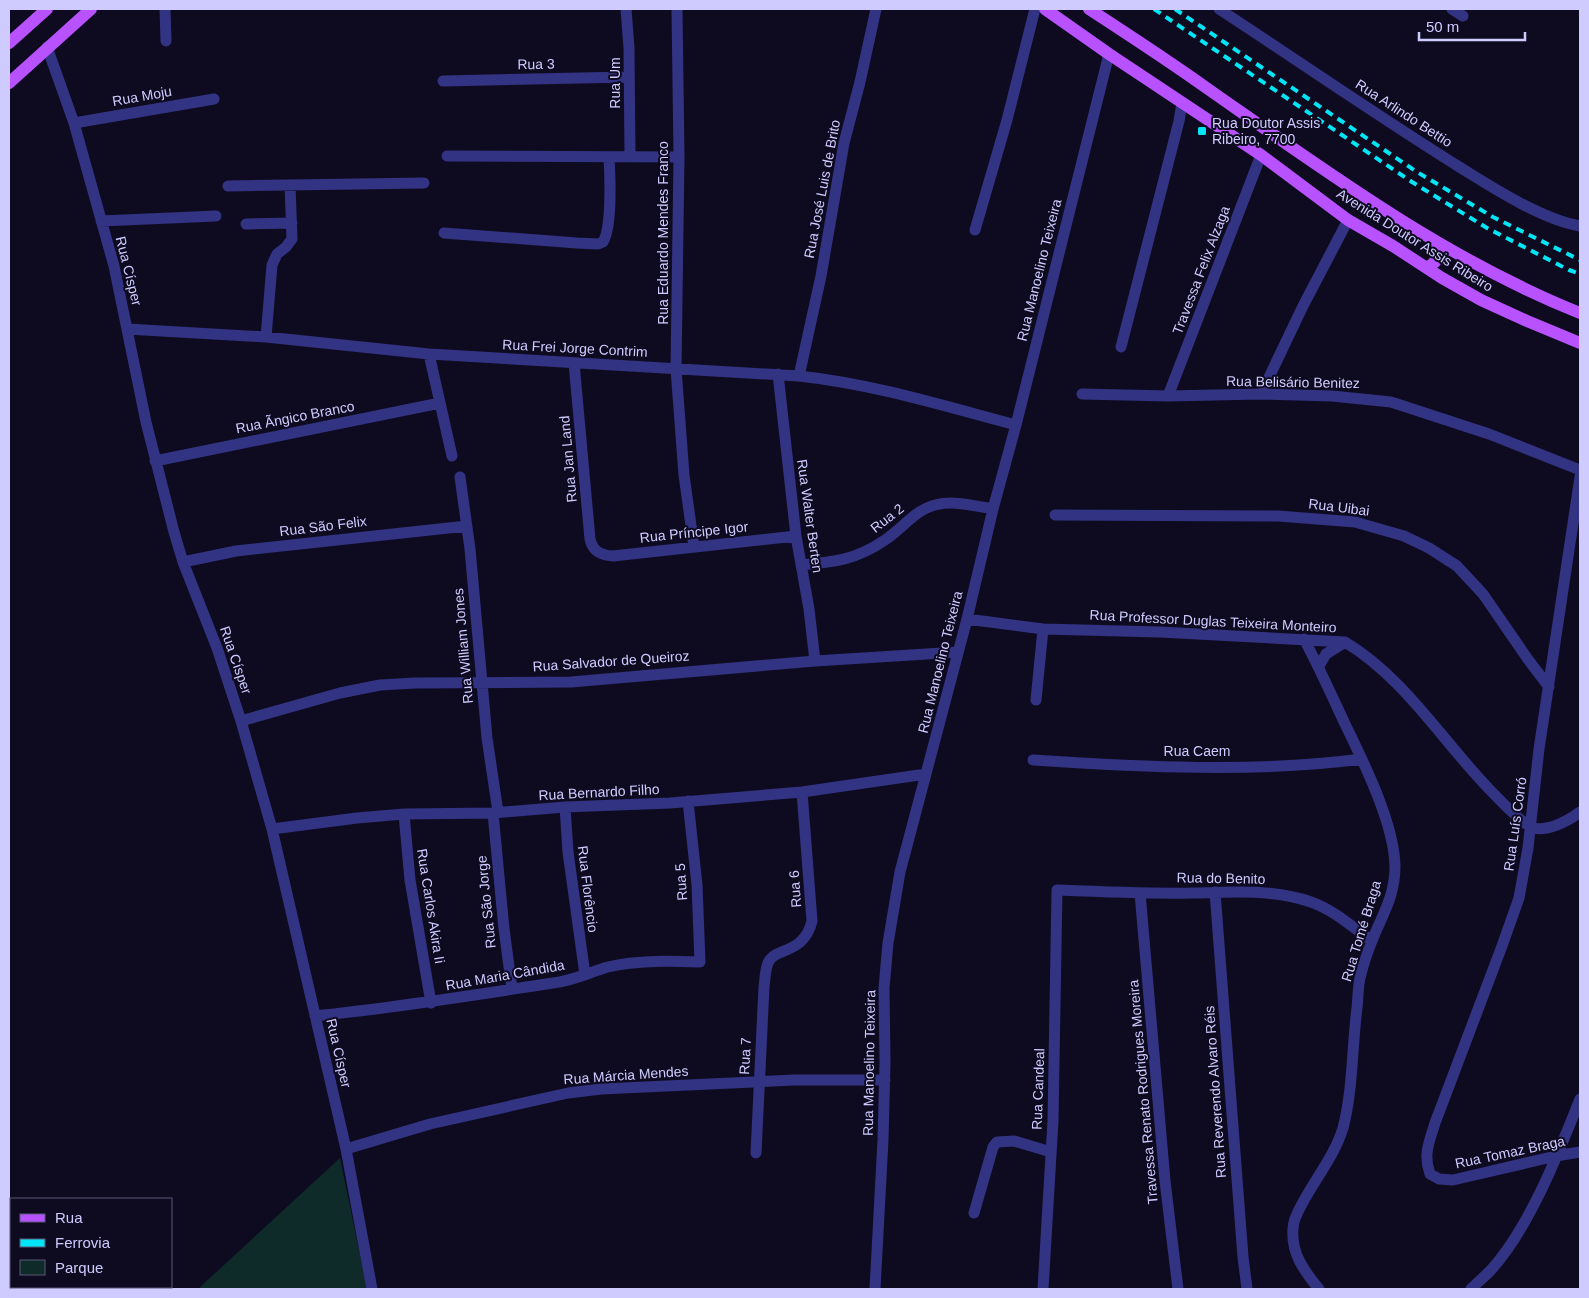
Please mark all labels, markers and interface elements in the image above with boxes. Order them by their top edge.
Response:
scale bar [1419,10,1525,42]
text: 50 m [1426,18,1459,35]
street label: Rua 3 [517,56,555,72]
street label: Rua Um [607,57,623,109]
street label: Rua Arlindo Bettio [1353,76,1456,150]
street label: Rua Moju [111,83,173,109]
place label: Rua Doutor Assis Ribeiro, 7700 [1212,115,1320,147]
street label: Rua José Luis de Brito [801,118,843,260]
marker: Rua Doutor Assis Ribeiro, 7700 [1196,125,1208,137]
street label: Rua Eduardo Mendes Franco [655,141,671,325]
street label: Avenida Doutor Assis Ribeiro [1334,185,1496,295]
street label: Rua Manoelino Teixeira [1014,197,1064,343]
street label: Travessa Felix Alzaga [1169,203,1233,337]
street label: Rua Císper [113,235,145,308]
street label: Rua Frei Jorge Contrim [502,336,648,360]
street label: Rua Belisário Benitez [1226,373,1360,391]
street label: Rua Ãngico Branco [234,398,356,436]
street label: Rua Jan Land [556,415,580,503]
street label: Rua Walter Berten [794,458,826,574]
street label: Rua Uibai [1308,495,1370,519]
street label: Rua 2 [867,500,907,536]
street label: Rua São Felix [278,513,368,539]
street label: Rua Príncipe Igor [639,518,749,546]
street label: Rua William Jones [450,588,476,704]
street label: Rua Manoelino Teixeira [915,589,965,735]
street label: Rua Professor Duglas Teixeira Monteiro [1089,607,1337,635]
street label: Rua Císper [217,624,255,696]
street label: Rua Salvador de Queiroz [532,648,690,674]
street label: Rua Caem [1164,743,1230,759]
street label: Rua Luís Corró [1500,776,1530,872]
street label: Rua Bernardo Filho [538,781,660,803]
street label: Rua Florêncio [575,845,601,933]
street label: Rua Carlos Akira Ii [414,847,448,965]
street label: Rua São Jorge [473,855,499,949]
street label: Rua 5 [672,863,690,901]
street label: Rua do Benito [1176,869,1266,887]
street label: Rua 6 [786,870,804,908]
street label: Rua Tomé Braga [1338,878,1384,983]
street label: Rua Maria Cândida [444,957,566,993]
street label: Travessa Renato Rodrigues Moreira [1125,979,1161,1205]
street label: Rua Manoelino Teixeira [860,990,878,1136]
street label: Rua Reverendo Alvaro Réis [1201,1005,1229,1179]
street label: Rua Císper [323,1017,355,1090]
street label: Rua 7 [736,1037,754,1075]
street label: Rua Candeal [1029,1048,1047,1130]
street label: Rua Márcia Mendes [563,1063,689,1087]
street label: Rua Tomaz Braga [1454,1133,1567,1171]
legend [10,1198,172,1288]
text: Rua [55,1209,83,1226]
text: Ferrovia [55,1234,111,1251]
text: Parque [55,1259,103,1276]

